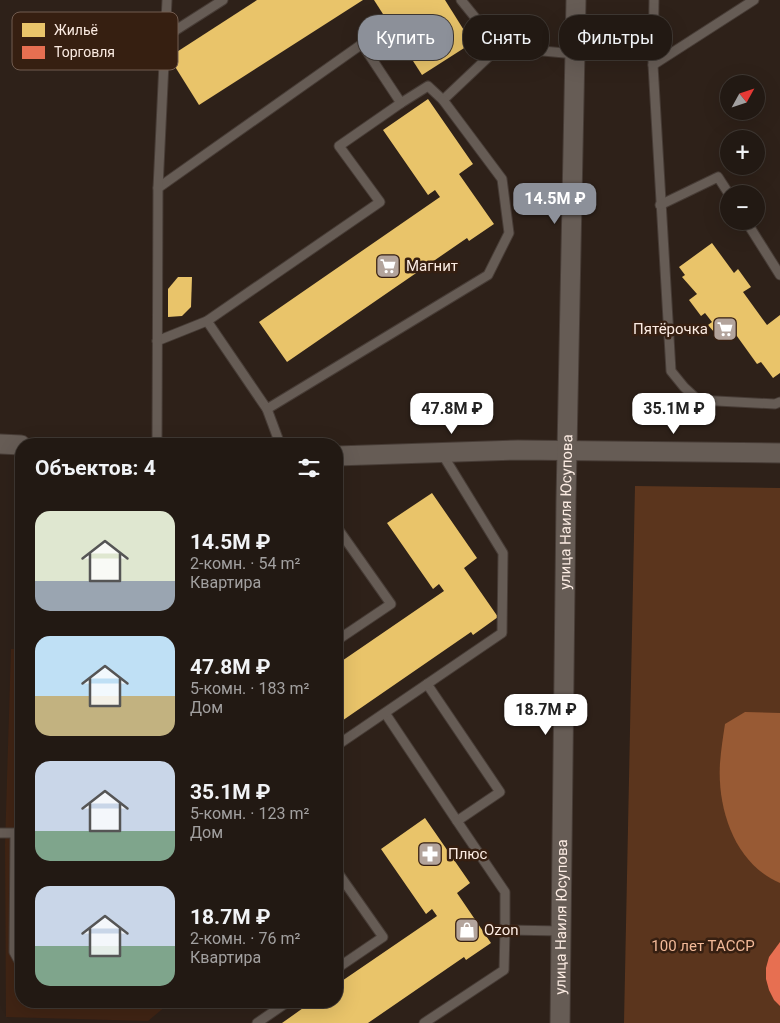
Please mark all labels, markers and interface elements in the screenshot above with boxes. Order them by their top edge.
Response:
legend [12,12,178,70]
chip: Купить [358,15,453,60]
chip: Снять [463,15,549,60]
chip: Фильтры [559,15,672,60]
text: Жильё [54,22,98,38]
text: Торговля [54,44,115,60]
north arrow [720,75,765,120]
map controls [720,75,765,230]
button: + [720,130,765,175]
pin: 14.5M ₽ [509,182,601,225]
button: − [720,185,765,230]
text: 14.5M ₽ [524,189,586,208]
supermarket icon: Магнит [375,253,401,279]
place label: Магнит [406,257,458,275]
supermarket icon: Пятёрочка [712,316,738,342]
place label: Пятёрочка [633,320,708,338]
pin: 47.8M ₽ [406,392,498,435]
pin: 35.1M ₽ [628,392,720,435]
text: 47.8M ₽ [421,399,483,418]
text: 35.1M ₽ [643,399,705,418]
street label: улица Наиля Юсупова [556,434,576,590]
icon: filters [295,454,323,482]
text: Объектов: 4 [35,456,156,480]
text: 14.5M ₽ [190,530,271,554]
icon: home [75,531,135,591]
text: 2-комн. · 54 m² [190,554,300,573]
text: Квартира [190,573,261,592]
text: 47.8M ₽ [190,655,271,679]
icon: home [75,656,135,716]
text: 5-комн. · 183 m² [190,679,309,698]
pin: 18.7M ₽ [500,694,592,736]
text: Дом [190,698,223,717]
text: 18.7M ₽ [515,700,577,719]
text: 35.1M ₽ [190,780,271,804]
icon: home [75,781,135,841]
text: 5-комн. · 123 m² [190,804,309,823]
text: Дом [190,823,223,842]
street label: улица Наиля Юсупова [551,839,571,995]
pharmacy icon: Плюс [417,841,443,867]
place label: Плюс [448,845,488,863]
text: 18.7M ₽ [190,905,271,929]
icon: home [75,906,135,966]
shop icon: Ozon [454,917,480,943]
place label: Ozon [484,921,518,939]
text: 2-комн. · 76 m² [190,929,300,948]
park label: 100 лет ТАССР [651,937,755,955]
text: Квартира [190,948,261,967]

